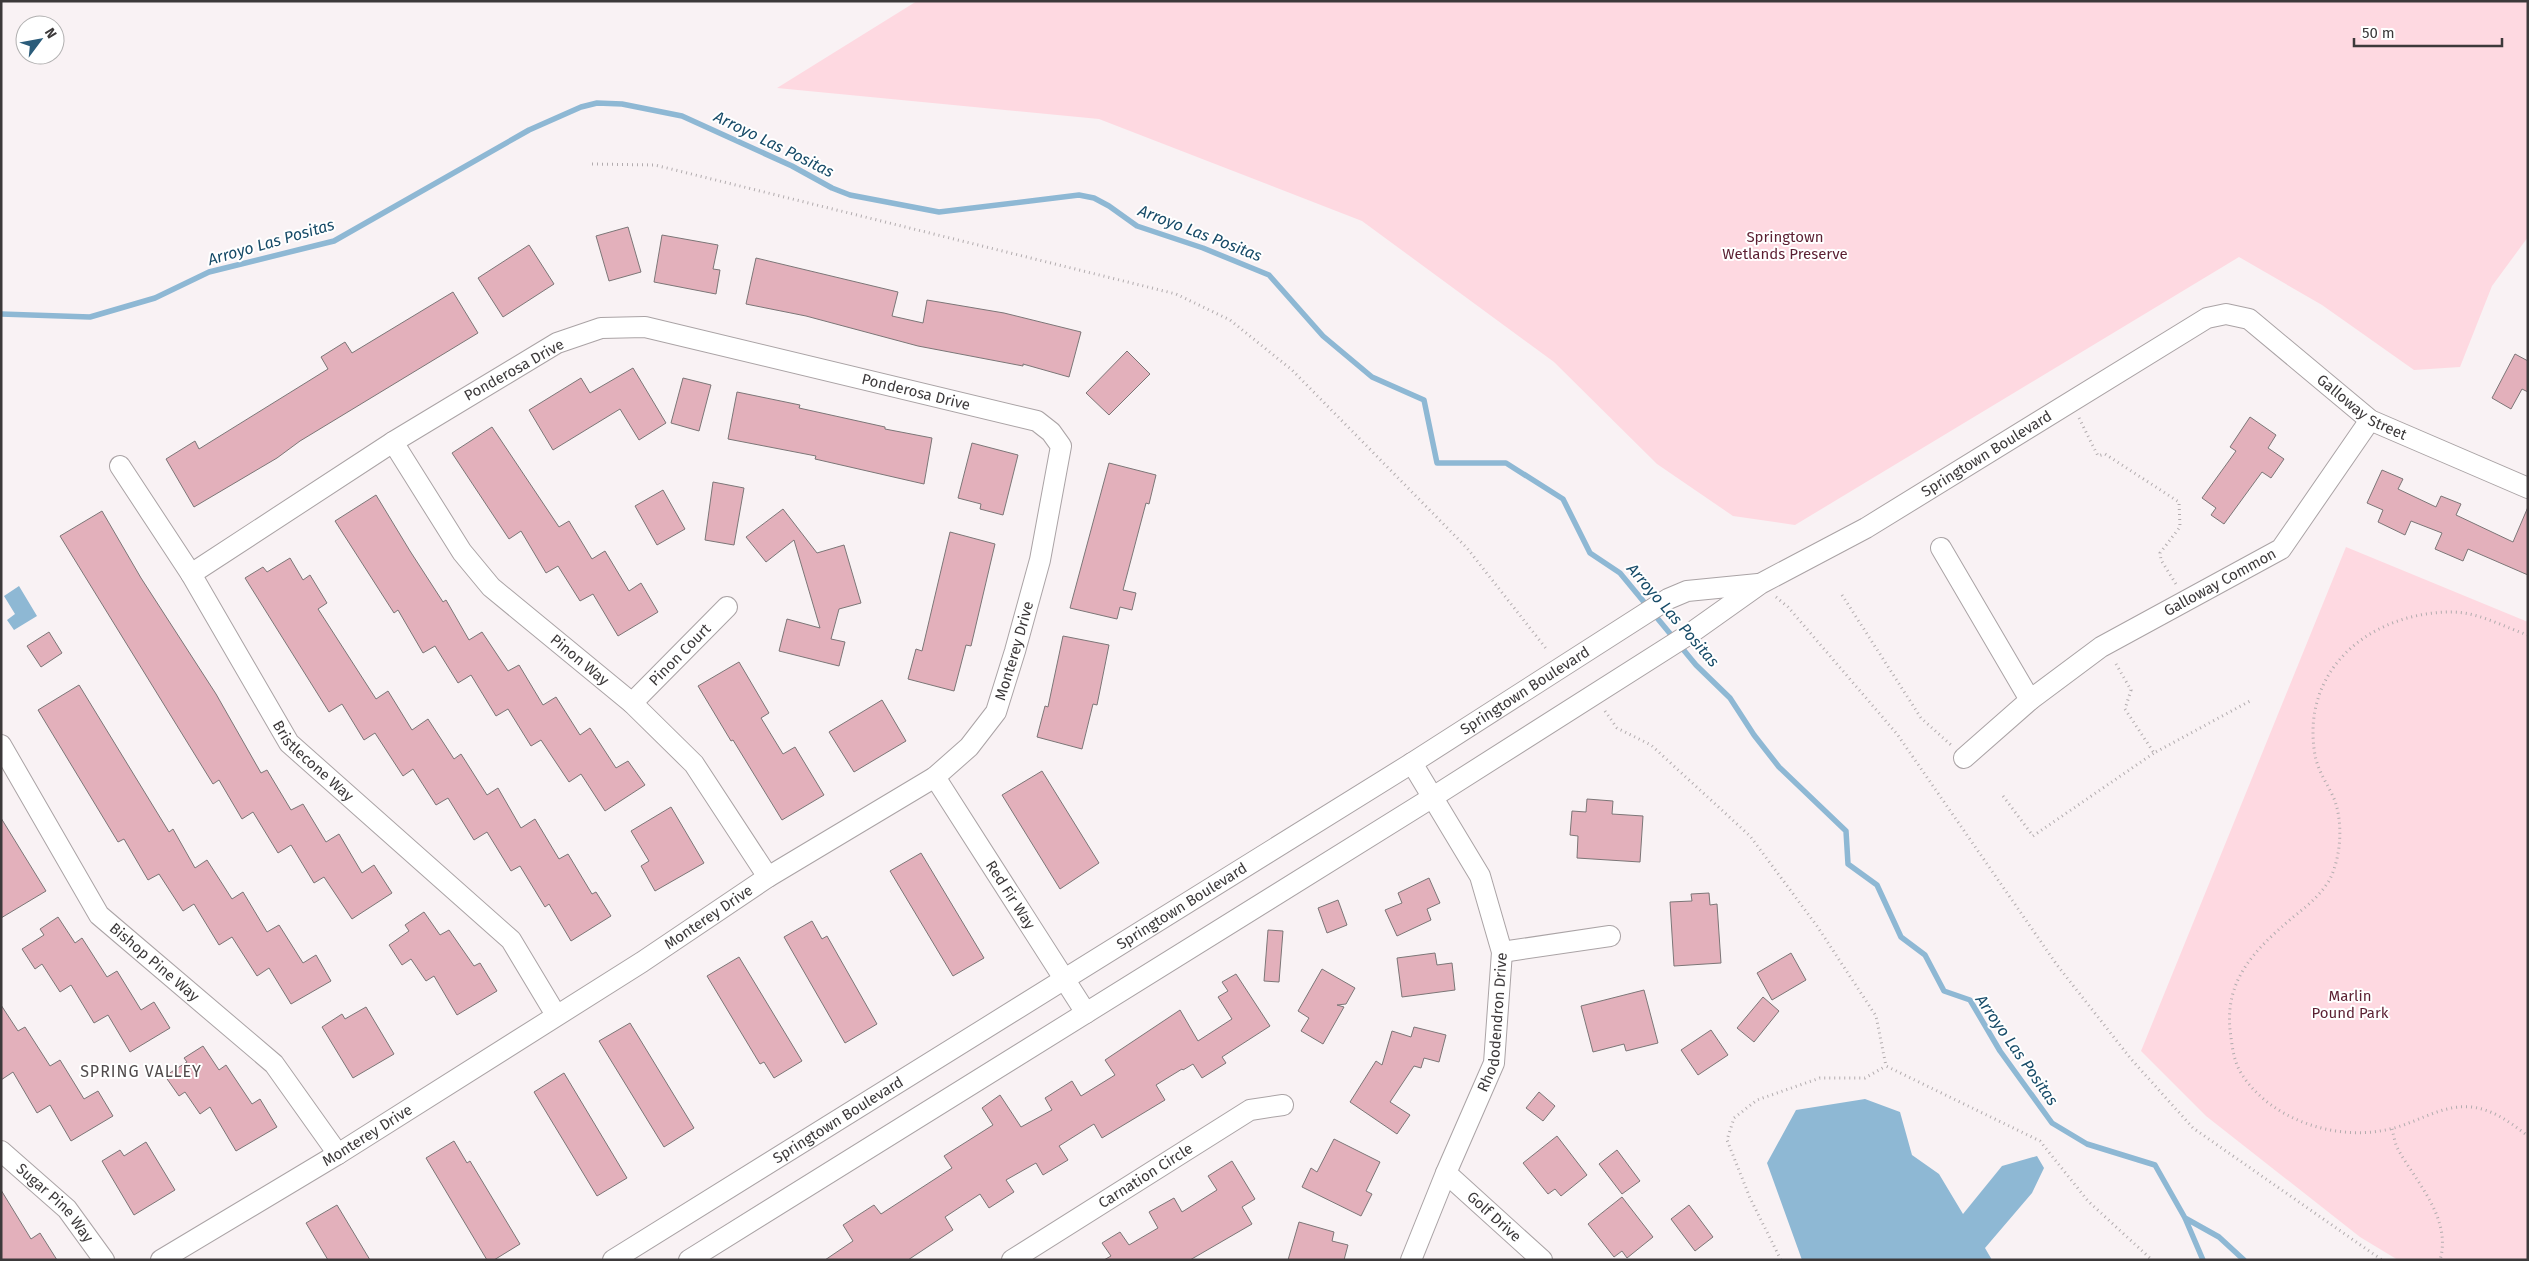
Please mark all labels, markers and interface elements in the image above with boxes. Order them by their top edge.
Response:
north arrow [15,15,65,65]
scale bar [2354,15,2502,47]
text: 50 m [2362,24,2395,42]
text: N [41,25,60,42]
water label: Arroyo Las Positas [710,106,837,181]
water label: Arroyo Las Positas [1135,200,1264,265]
water label: Arroyo Las Positas [205,215,336,269]
park label: Springtown Wetlands Preserve [1722,228,1848,263]
street label: Ponderosa Drive [461,335,567,405]
street label: Ponderosa Drive [860,370,972,414]
street label: Galloway Street [2313,371,2410,444]
street label: Springtown Boulevard [1918,407,2055,501]
street label: Galloway Common [2161,544,2279,620]
water label: Arroyo Las Positas [1622,559,1723,671]
street label: Monterey Drive [991,599,1037,703]
street label: Pinon Court [645,619,715,689]
street label: Pinon Way [547,630,613,690]
street label: Springtown Boulevard [1457,643,1593,739]
street label: Bristlecone Way [269,717,358,805]
street label: Red Fir Way [982,857,1039,933]
street label: Springtown Boulevard [1113,859,1250,953]
street label: Monterey Drive [661,881,756,953]
street label: Bishop Pine Way [106,919,203,1006]
street label: Rhododendron Drive [1474,952,1511,1095]
park label: Marlin Pound Park [2311,987,2389,1022]
water label: Arroyo Las Positas [1971,990,2062,1109]
district label: SPRING VALLEY [80,1062,202,1081]
street label: Springtown Boulevard [770,1073,906,1167]
street label: Monterey Drive [319,1100,416,1170]
street label: Carnation Circle [1095,1139,1196,1212]
street label: Sugar Pine Way [12,1160,98,1246]
street label: Golf Drive [1463,1188,1525,1246]

